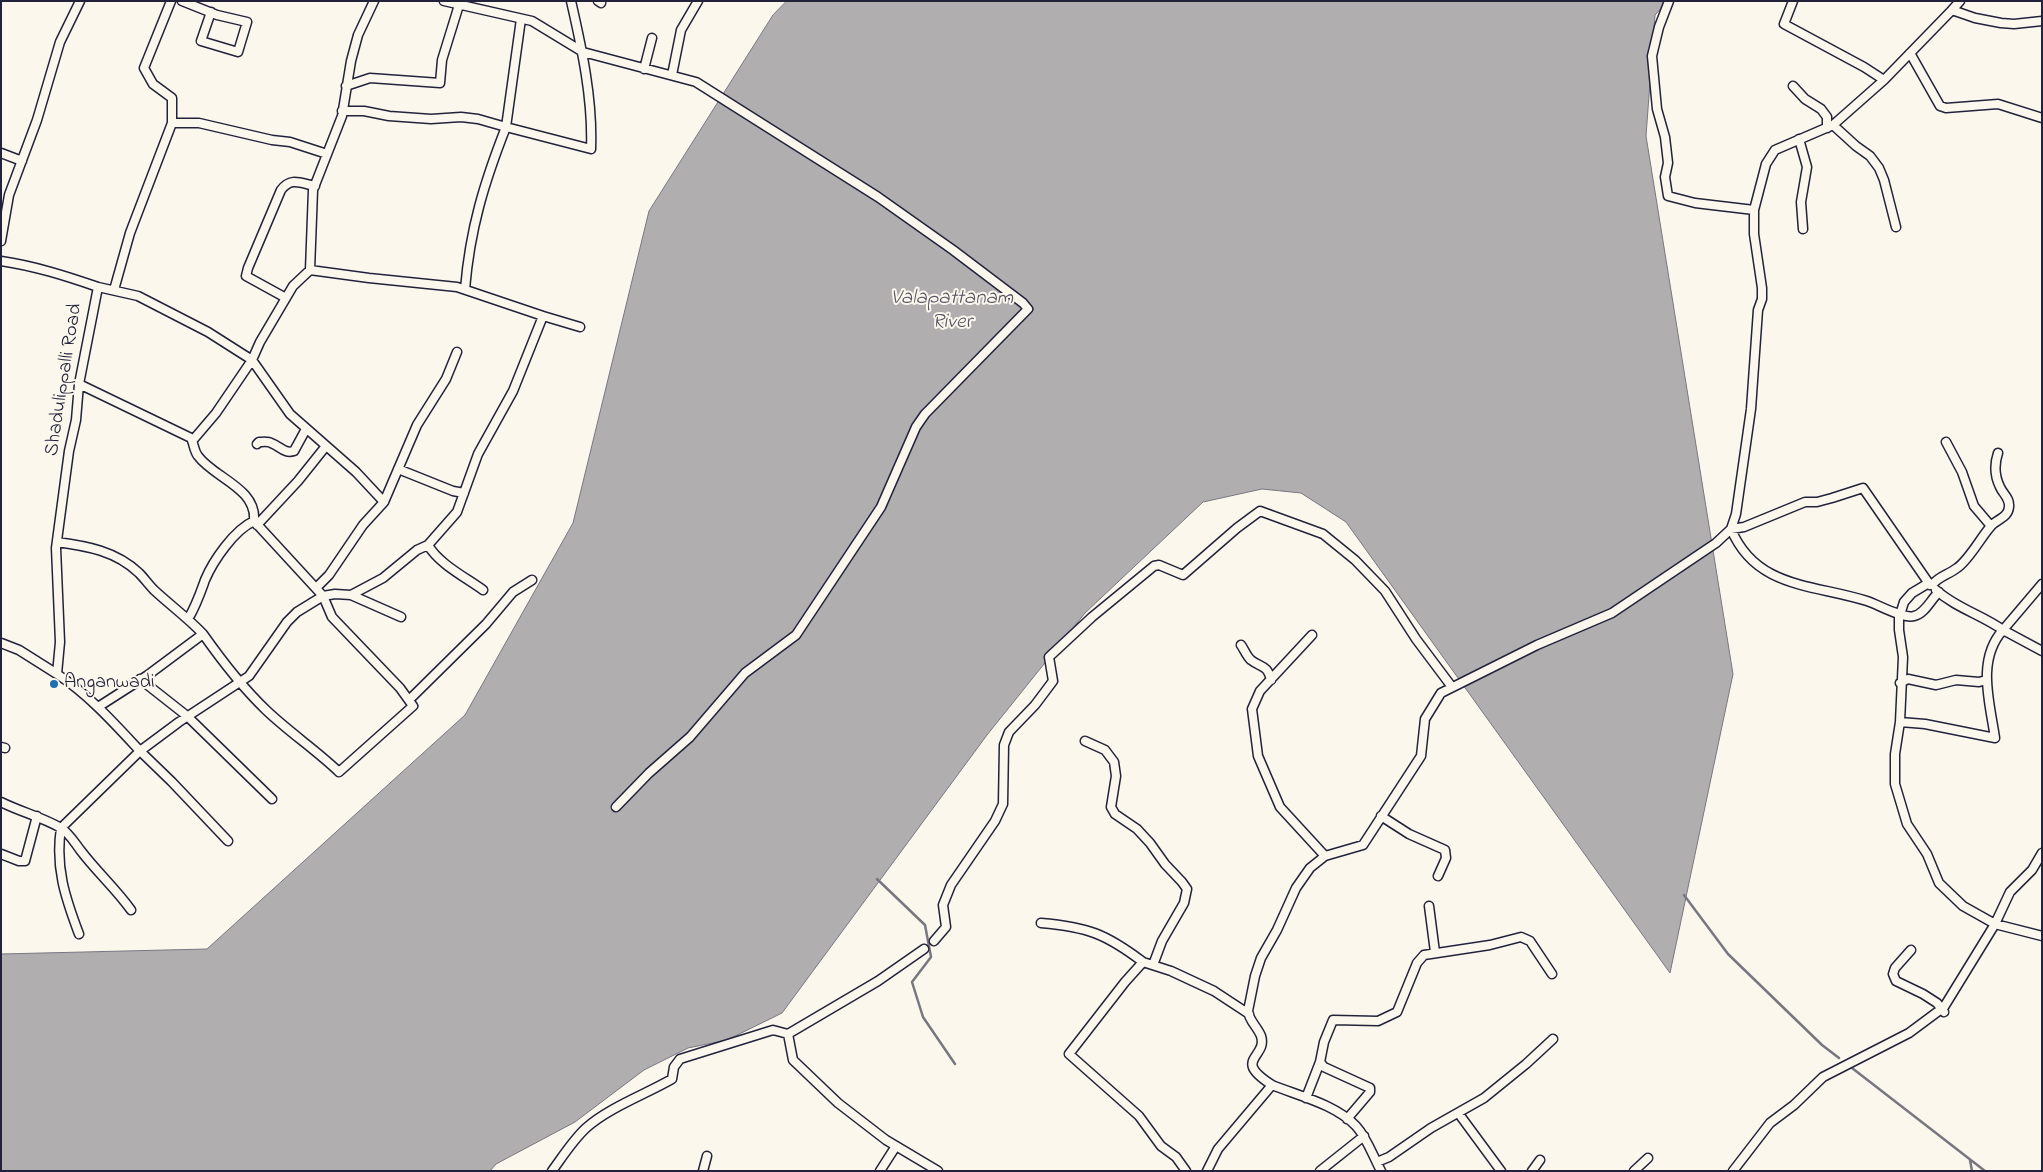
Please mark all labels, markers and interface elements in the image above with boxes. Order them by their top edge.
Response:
water label: Valapattanam River [891,287,1013,337]
street label: Shadulippalli Road [41,302,89,458]
place label: Anganwadi [64,672,155,696]
marker: Anganwadi [48,678,60,690]

